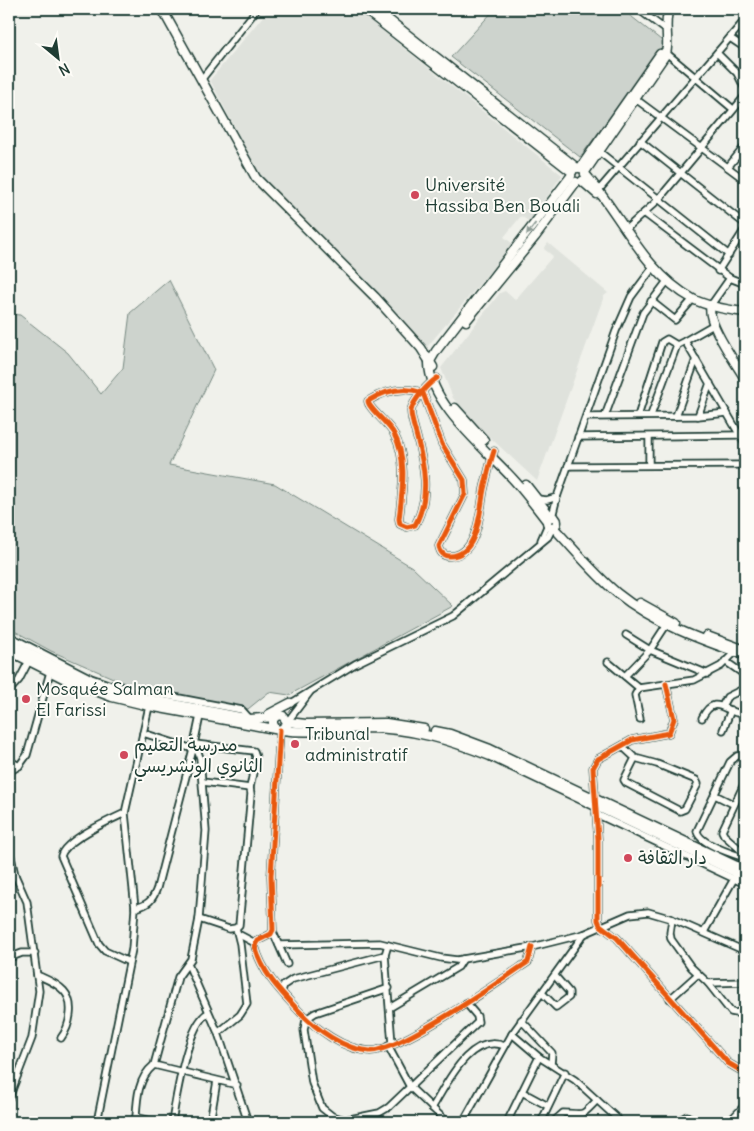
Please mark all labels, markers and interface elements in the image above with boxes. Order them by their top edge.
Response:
north arrow [32,32,82,82]
text: N [56,59,73,80]
place label: Université Hassiba Ben Bouali [425,173,580,217]
marker: Université Hassiba Ben Bouali [409,189,421,201]
one-way arrow [526,222,536,236]
place label: Mosquée Salman El Farissi [36,677,174,721]
marker: Mosquée Salman El Farissi [20,693,32,705]
place label: Tribunal administratif [305,722,409,766]
place label: مدرسة التعليم الثانوي الونشريسي [134,733,263,782]
marker: Tribunal administratif [289,738,301,750]
marker: مدرسة التعليم الثانوي الونشريسي [118,749,130,761]
place label: دار الثقافة [638,846,707,869]
marker: دار الثقافة [622,852,634,864]

